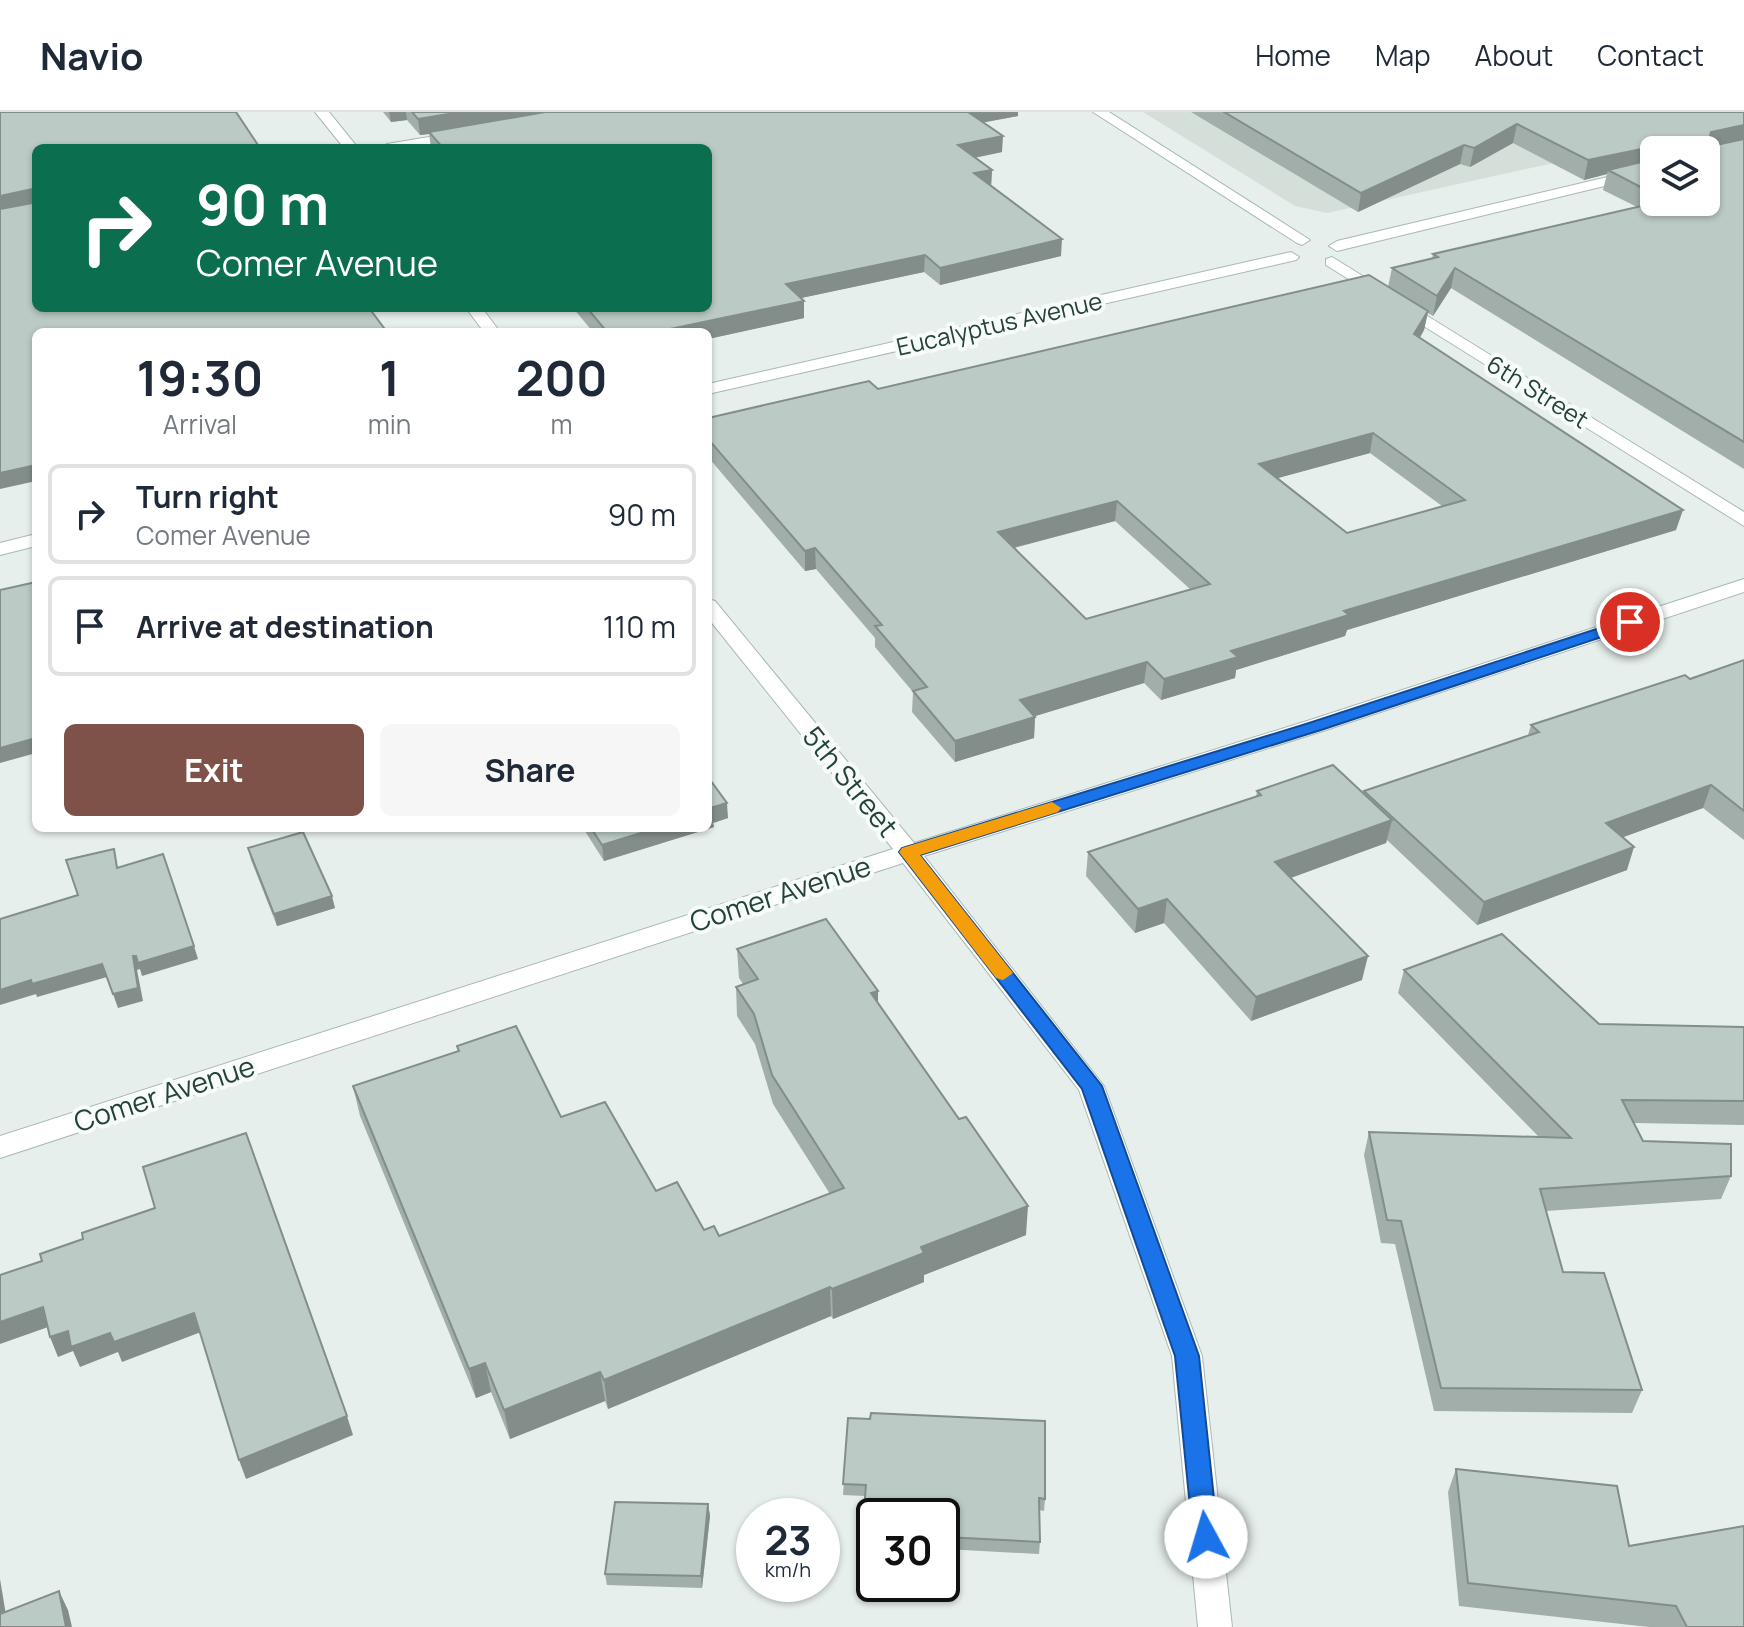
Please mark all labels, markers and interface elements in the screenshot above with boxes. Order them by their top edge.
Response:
text: Navio [40,29,144,81]
text: Home [1255,36,1331,74]
text: Map [1375,36,1431,74]
text: About [1475,36,1553,74]
text: Contact [1597,36,1704,74]
map controls [1640,136,1720,216]
button: layers [1640,136,1720,216]
text: 90 m [196,165,329,242]
icon: right [64,176,168,280]
text: Comer Avenue [196,238,438,287]
street label: Eucalyptus Avenue [893,283,1105,363]
text: 19:30 [136,345,263,410]
text: 1 [379,345,400,410]
text: 200 [516,345,608,410]
street label: 6th Street [1481,347,1595,435]
text: Arrival [163,406,237,442]
text: min [368,406,411,442]
text: m [551,406,573,442]
text: Turn right [136,476,279,517]
icon: right [68,492,112,536]
text: 90 m [608,494,676,535]
text: Comer Avenue [136,517,311,553]
pin [1596,588,1664,656]
icon: arrive [1608,600,1652,644]
icon: arrive [68,604,112,648]
text: Arrive at destination [136,606,434,647]
text: 110 m [603,606,676,647]
street label: 5th Street [795,718,907,844]
button: Exit [64,724,364,816]
button: Share [380,724,680,816]
street label: Comer Avenue [685,846,875,940]
street label: Comer Avenue [69,1046,259,1140]
position arrow [1164,1495,1248,1579]
speed limit sign: 30 [856,1498,960,1602]
text: 23 [764,1512,812,1567]
text: km/h [765,1556,811,1583]

